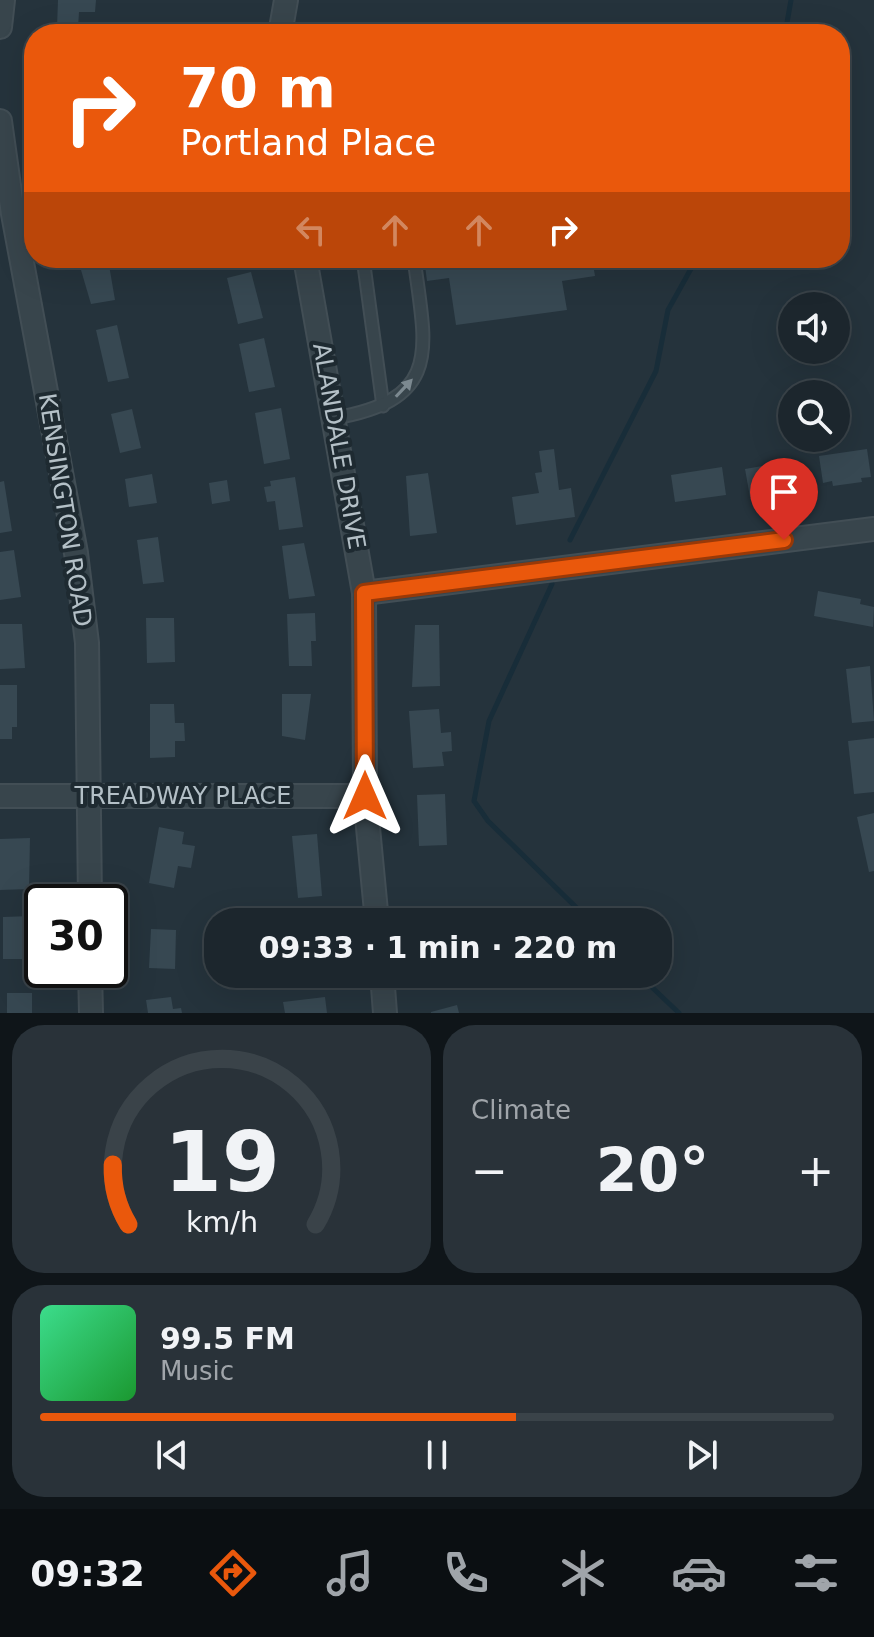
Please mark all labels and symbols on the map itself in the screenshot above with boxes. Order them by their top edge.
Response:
street label: ALANDALE DRIVE [307,341,371,551]
one-way arrow [394,379,412,398]
street label: KENSINGTON ROAD [33,391,97,629]
pin [750,458,818,540]
position arrow [323,754,407,838]
street label: TREADWAY PLACE [74,782,291,810]
speed limit sign: 30 [24,884,128,988]

